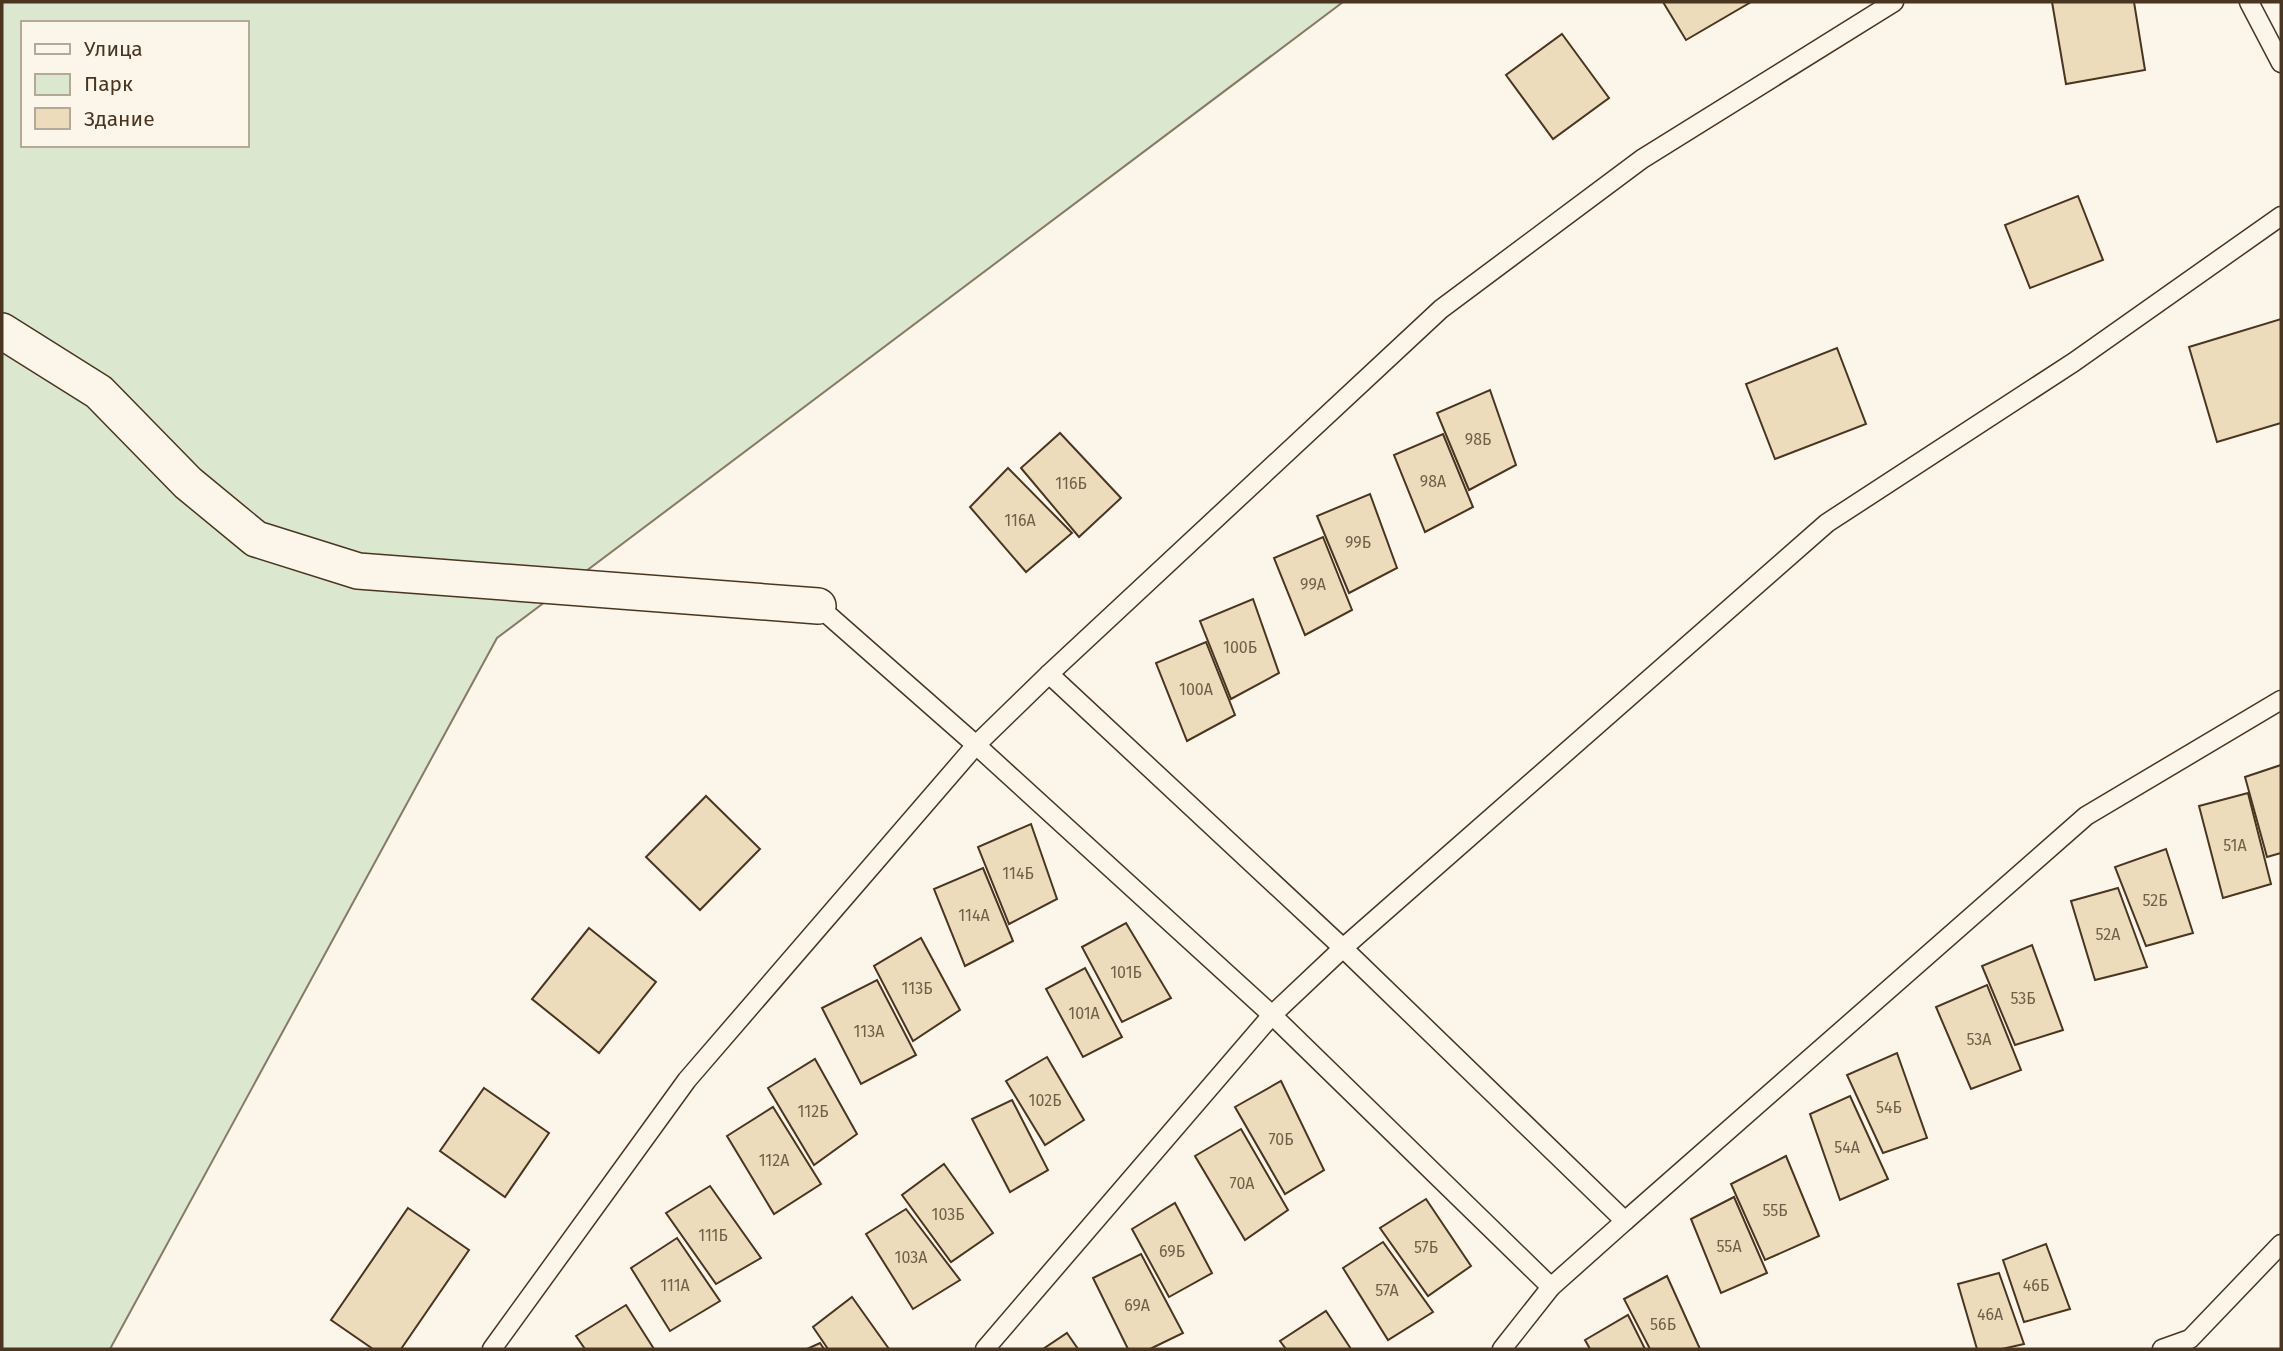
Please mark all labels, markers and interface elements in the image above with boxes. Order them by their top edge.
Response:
legend [21,21,248,147]
text: Улица [84,36,143,62]
text: Парк [84,71,133,97]
text: Здание [84,106,155,132]
house number: 98Б [1465,430,1491,449]
house number: 98А [1420,472,1447,491]
house number: 116Б [1055,474,1087,493]
house number: 116А [1004,511,1036,530]
house number: 99Б [1345,533,1371,552]
house number: 99А [1300,575,1327,594]
house number: 100Б [1223,638,1257,657]
house number: 100А [1179,680,1214,699]
house number: 51А [2223,836,2247,855]
house number: 114Б [1002,864,1034,883]
house number: 52Б [2142,891,2168,910]
house number: 114А [958,906,990,925]
house number: 52А [2096,925,2121,944]
house number: 101Б [1110,963,1142,982]
house number: 113Б [902,979,932,998]
house number: 53Б [2010,989,2036,1008]
house number: 101А [1068,1004,1101,1023]
house number: 113А [854,1022,885,1041]
house number: 53А [1966,1030,1992,1049]
house number: 102Б [1029,1091,1061,1110]
house number: 54Б [1876,1098,1902,1117]
house number: 112Б [798,1102,828,1121]
house number: 70Б [1268,1130,1294,1149]
house number: 54А [1834,1138,1861,1157]
house number: 112А [759,1151,790,1170]
house number: 70А [1229,1174,1255,1193]
house number: 55Б [1762,1201,1788,1220]
house number: 103Б [932,1205,964,1224]
house number: 111Б [698,1226,728,1245]
house number: 55А [1716,1237,1742,1256]
house number: 57Б [1414,1238,1438,1257]
house number: 69Б [1159,1242,1185,1261]
house number: 103А [895,1248,928,1267]
house number: 111А [660,1276,691,1295]
house number: 46Б [2023,1276,2049,1295]
house number: 57А [1375,1281,1400,1300]
house number: 69А [1124,1296,1151,1315]
house number: 46А [1977,1305,2004,1324]
house number: 56Б [1650,1315,1676,1334]

